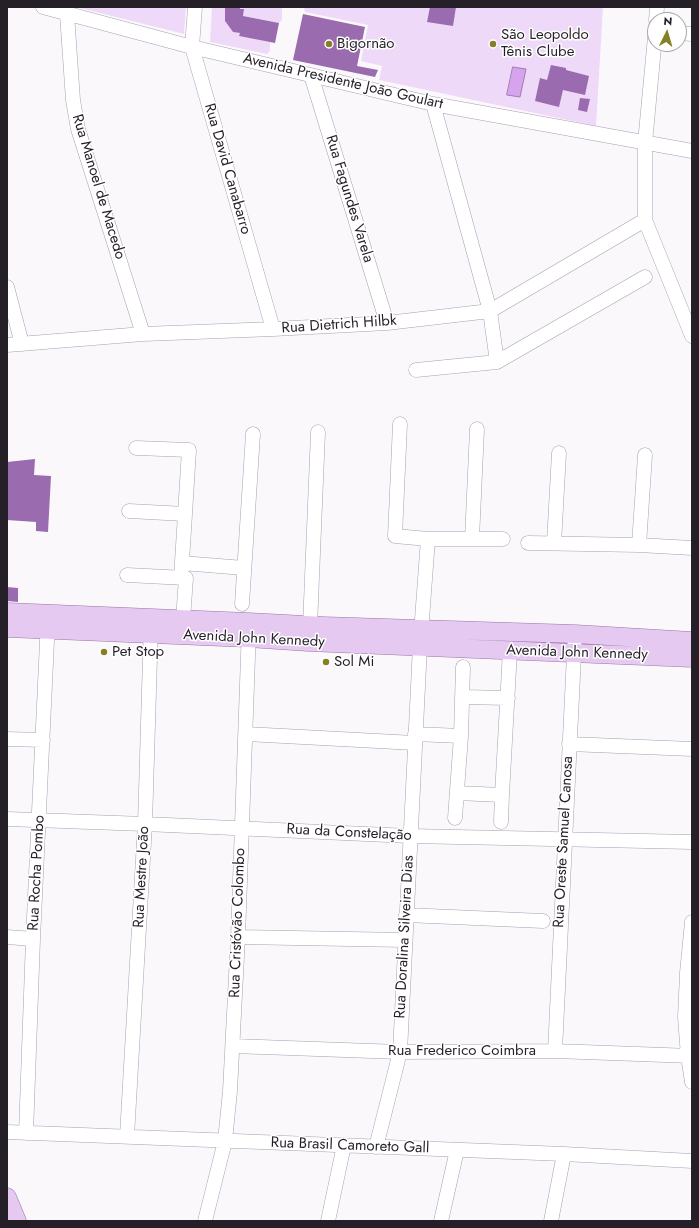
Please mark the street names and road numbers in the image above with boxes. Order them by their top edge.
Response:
street label: Avenida Presidente João Goulart [241,50,445,114]
street label: Rua David Canabarro [200,101,254,237]
street label: Rua Manoel de Macedo [67,112,129,262]
street label: Rua Fagundes Varela [321,133,377,265]
street label: Rua Dietrich Hilbk [281,312,397,338]
street label: Avenida John Kennedy [183,626,325,652]
street label: Avenida John Kennedy [506,642,648,664]
street label: Rua Oreste Samuel Canosa [551,756,577,928]
street label: Rua Rocha Pombo [25,815,49,931]
street label: Rua da Constelação [286,821,412,845]
street label: Rua Mestre João [130,826,154,928]
street label: Rua Cristóvão Colombo [226,848,250,998]
street label: Rua Doralina Silveira Dias [392,855,418,1019]
street label: Rua Frederico Coimbra [388,1042,536,1060]
street label: Rua Brasil Camoreto Gall [270,1134,430,1158]

